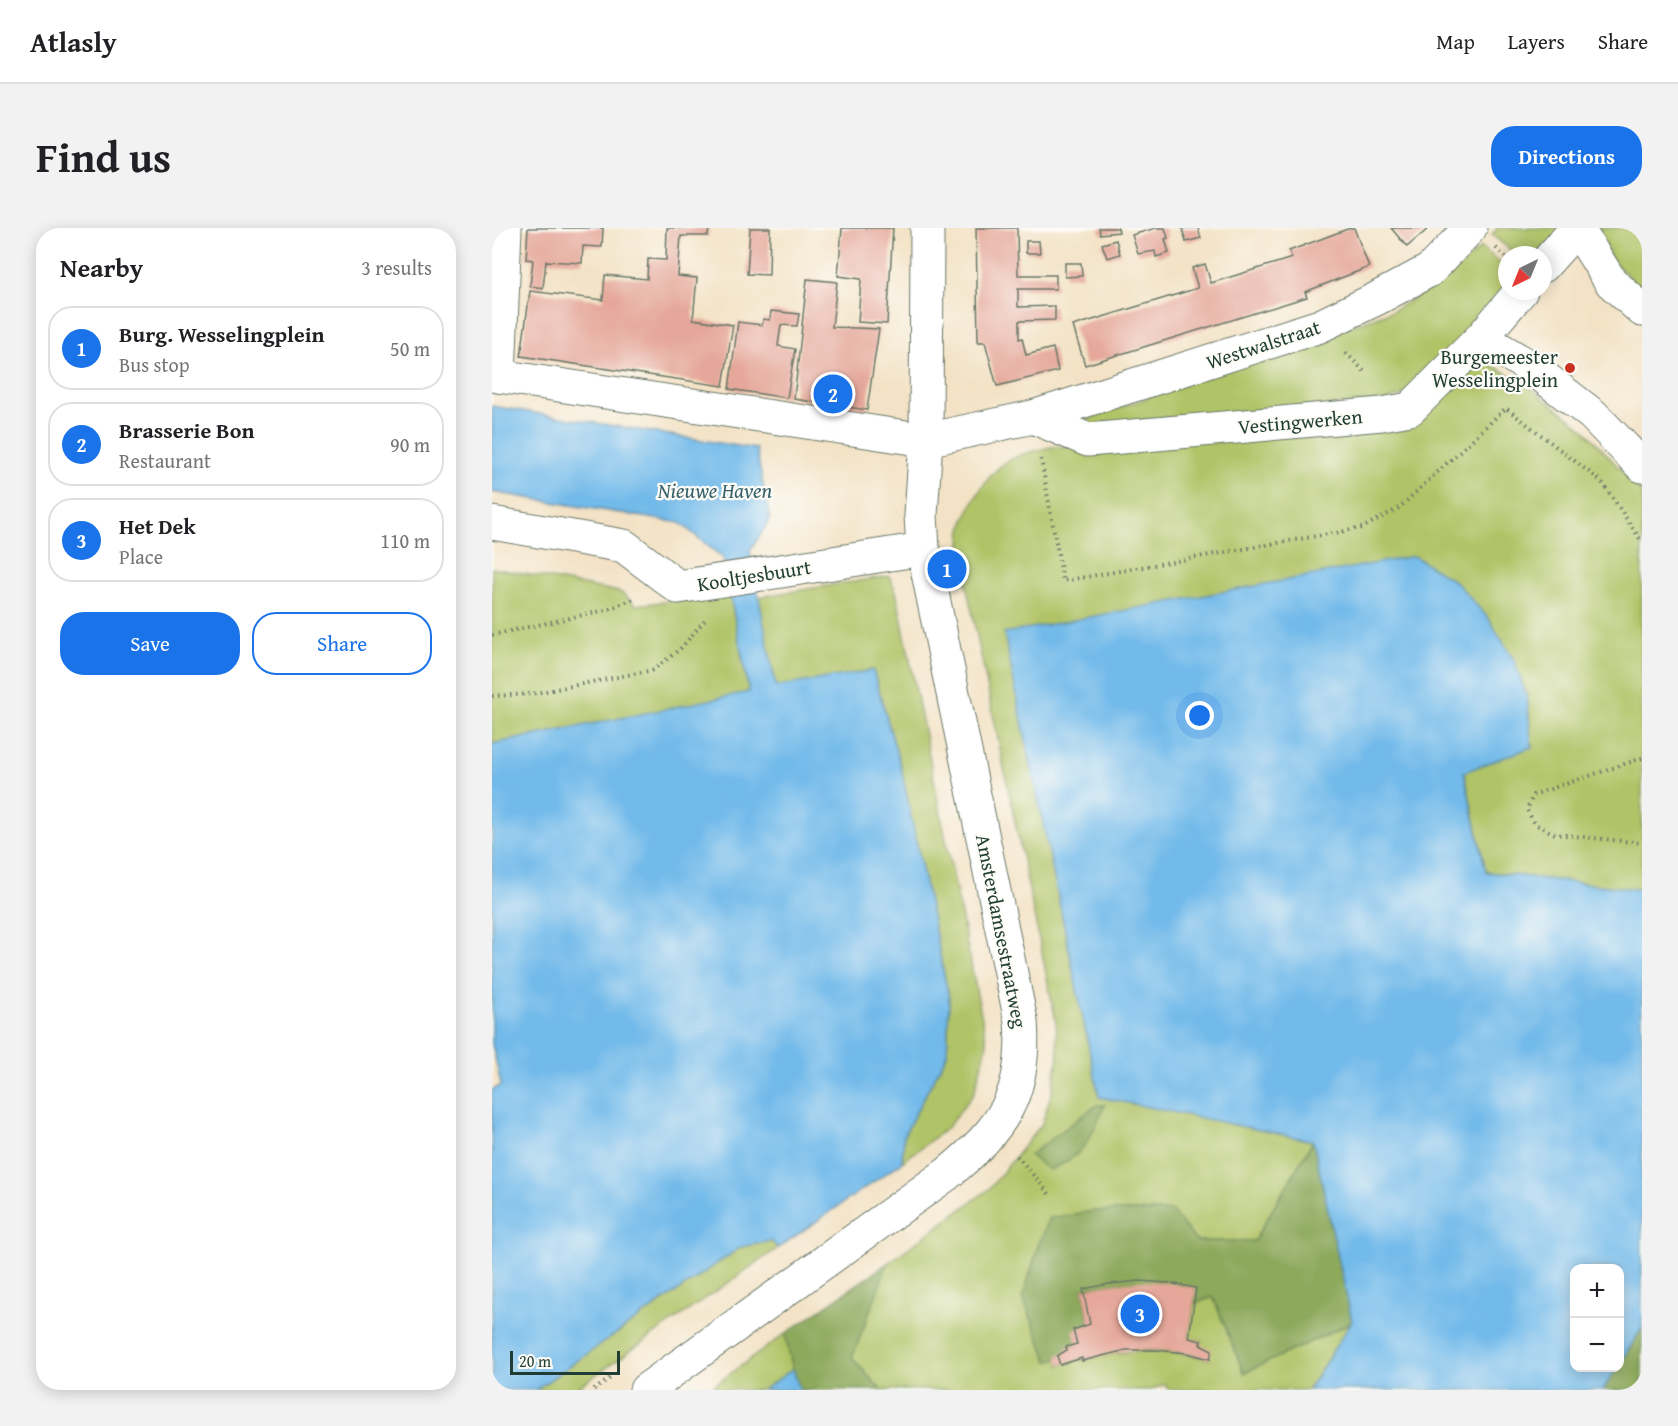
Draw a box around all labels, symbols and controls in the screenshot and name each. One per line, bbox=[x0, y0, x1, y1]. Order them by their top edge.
text: Atlasly bbox=[30, 21, 117, 62]
text: Map bbox=[1436, 26, 1475, 57]
text: Layers bbox=[1508, 26, 1565, 57]
text: Share bbox=[1598, 26, 1648, 57]
text: Find us bbox=[36, 126, 171, 187]
button: Directions bbox=[1491, 126, 1642, 187]
north arrow bbox=[1498, 246, 1552, 300]
text: Nearby bbox=[60, 248, 143, 287]
text: 3 results bbox=[361, 253, 432, 282]
street label: Westwalstraat bbox=[1202, 312, 1324, 376]
text: Burg. Wesselingplein bbox=[119, 318, 325, 350]
text: 1 bbox=[76, 334, 87, 363]
text: 50 m bbox=[390, 334, 430, 363]
place label: Burgemeester Wesselingplein bbox=[1432, 342, 1558, 394]
text: Bus stop bbox=[119, 350, 190, 379]
marker: Burgemeester Wesselingplein bbox=[1563, 361, 1577, 375]
pin: 2 bbox=[814, 372, 852, 416]
street label: Vestingwerken bbox=[1237, 401, 1363, 441]
text: Brasserie Bon bbox=[119, 414, 254, 446]
text: 2 bbox=[76, 430, 87, 459]
text: 90 m bbox=[390, 430, 430, 459]
text: Restaurant bbox=[119, 446, 211, 475]
water label: Nieuwe Haven bbox=[657, 475, 773, 506]
text: Het Dek bbox=[119, 510, 196, 542]
text: 3 bbox=[76, 526, 87, 555]
text: 110 m bbox=[380, 526, 430, 555]
text: Place bbox=[119, 542, 163, 571]
pin: 1 bbox=[928, 546, 966, 592]
street label: Kooltjesbuurt bbox=[695, 552, 813, 598]
button: Save bbox=[60, 612, 240, 675]
button: Share bbox=[252, 612, 432, 675]
your location bbox=[1185, 701, 1214, 730]
street label: Amsterdamsestraatweg bbox=[969, 832, 1035, 1030]
map controls bbox=[1570, 1264, 1624, 1372]
button: + bbox=[1570, 1264, 1624, 1318]
pin: 3 bbox=[1120, 1292, 1160, 1336]
button: − bbox=[1570, 1318, 1624, 1372]
scale bar bbox=[510, 1348, 620, 1376]
text: 20 m bbox=[519, 1349, 551, 1373]

